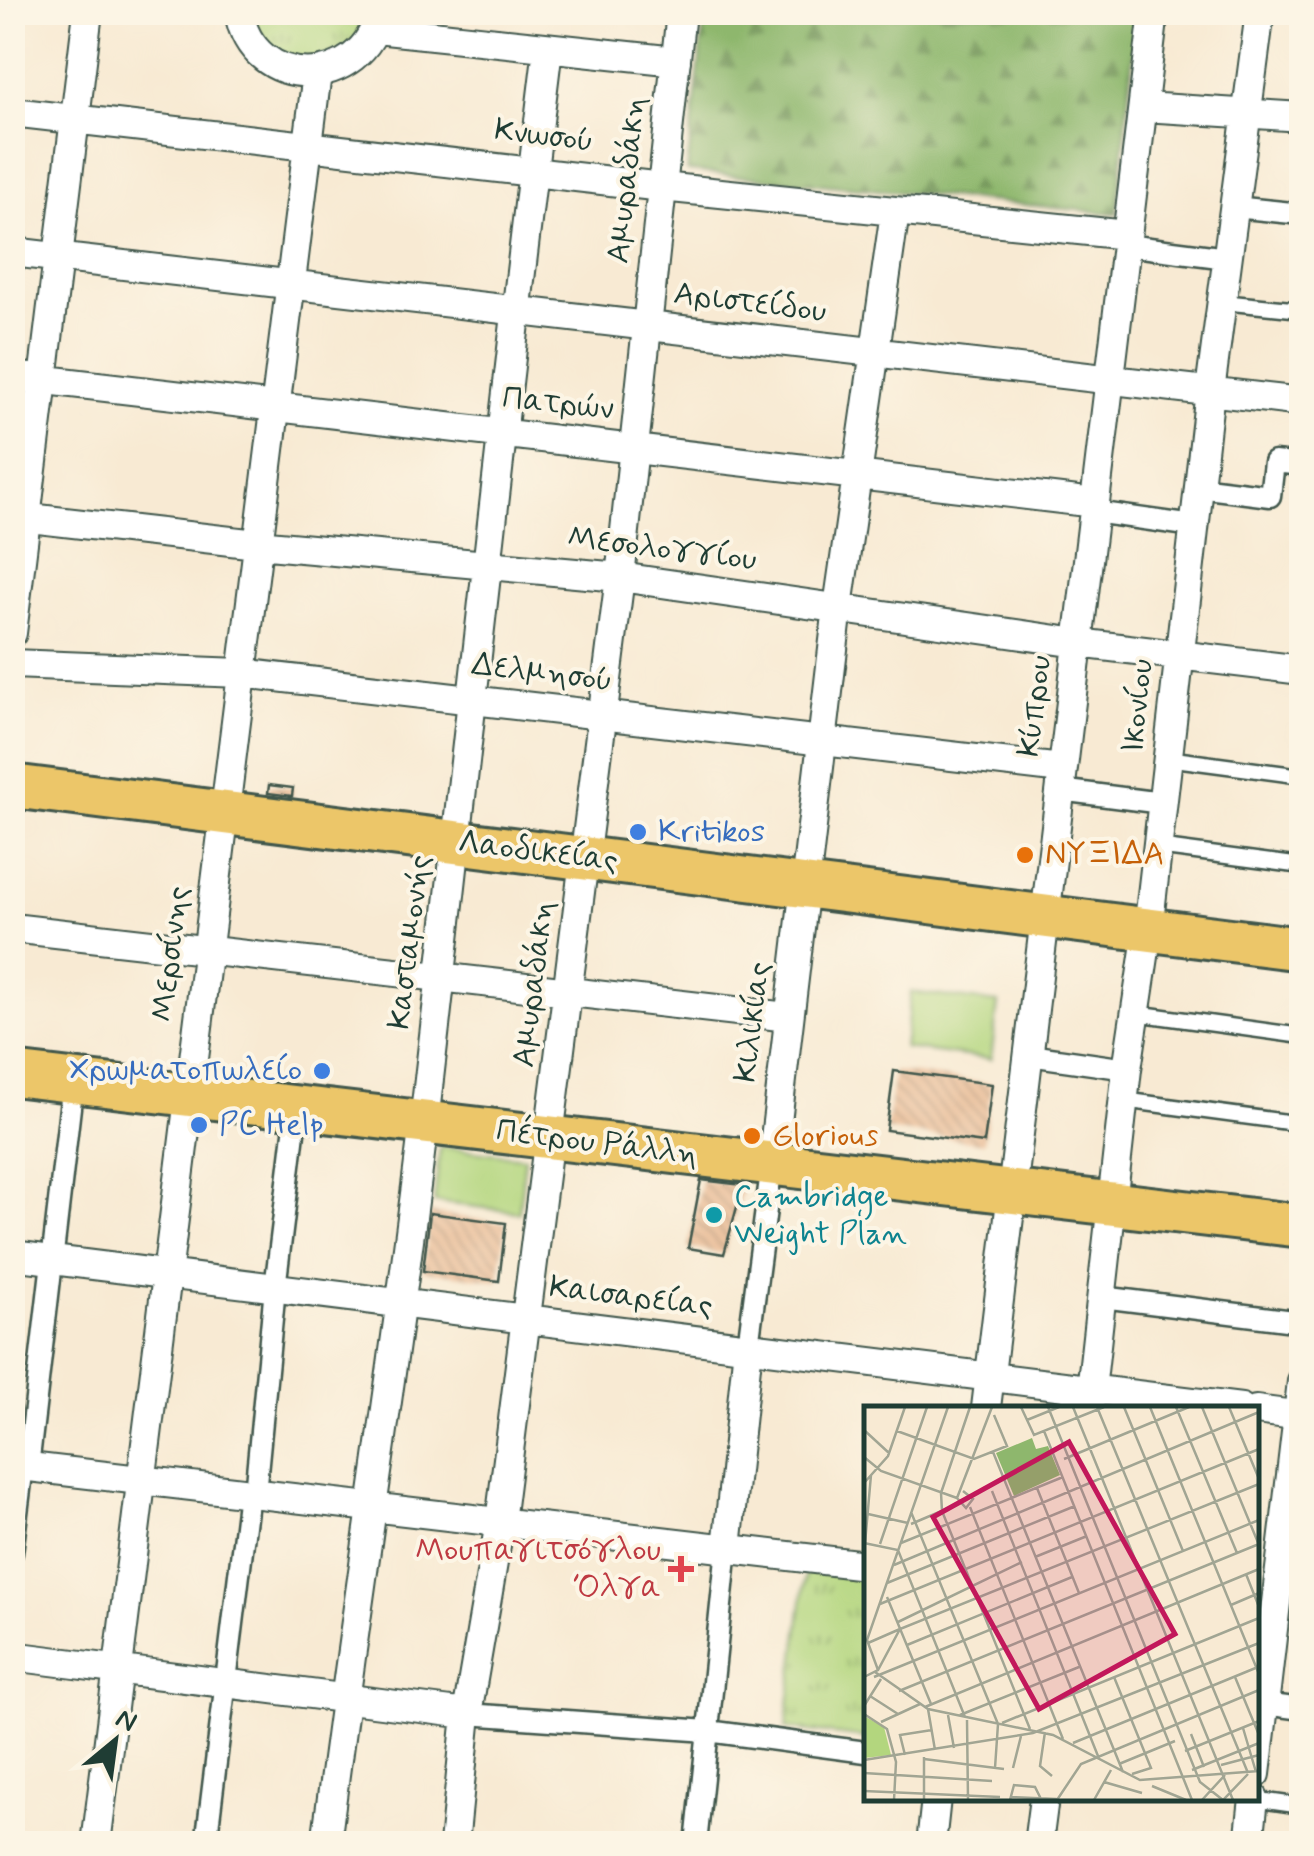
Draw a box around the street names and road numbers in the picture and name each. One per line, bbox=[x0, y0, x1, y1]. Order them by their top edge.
street label: Αμυραδάκη bbox=[597, 94, 657, 266]
street label: Κνωσού bbox=[492, 109, 596, 163]
street label: Αριστείδου bbox=[671, 273, 829, 333]
street label: Πατρών bbox=[500, 377, 616, 431]
street label: Μεσολογγίου bbox=[565, 517, 759, 581]
street label: Δελμησού bbox=[469, 644, 615, 702]
street label: Κύπρου bbox=[1008, 653, 1062, 759]
street label: Ικονίου bbox=[1112, 657, 1164, 755]
street label: Λαοδικείας bbox=[456, 821, 620, 883]
street label: Κασταμονής bbox=[378, 852, 442, 1032]
street label: Μερσίνης bbox=[142, 884, 200, 1024]
street label: Αμυραδάκη bbox=[503, 898, 565, 1070]
street label: Κιλικίας bbox=[725, 959, 781, 1085]
street label: Πέτρου Ράλλη bbox=[494, 1109, 700, 1176]
street label: Καισαρείας bbox=[547, 1266, 715, 1328]

